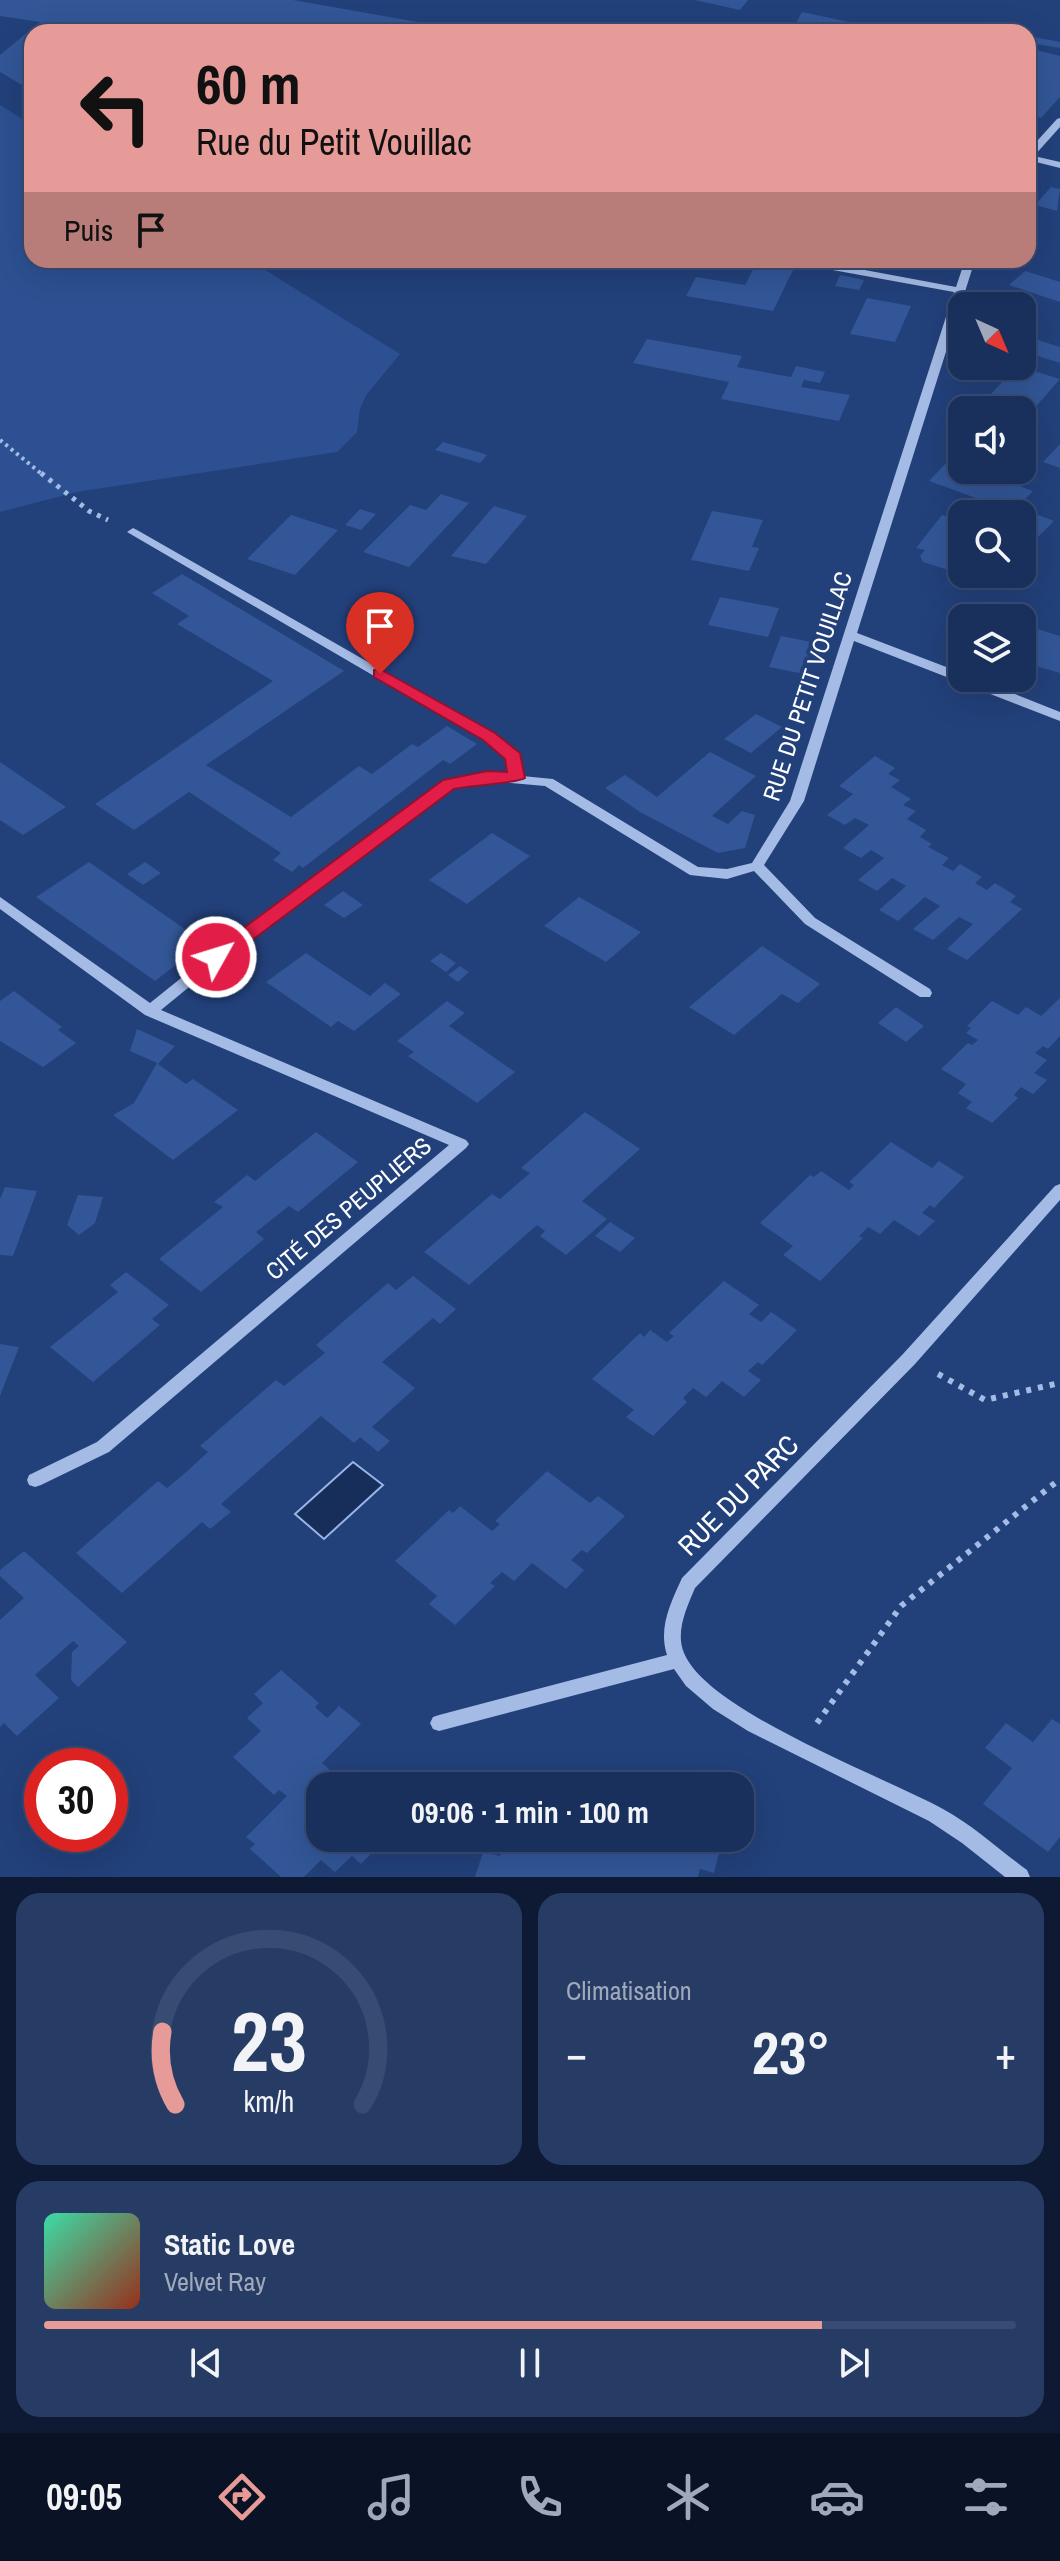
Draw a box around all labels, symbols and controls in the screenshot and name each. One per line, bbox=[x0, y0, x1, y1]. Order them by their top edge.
text: 60 m bbox=[196, 46, 301, 121]
icon: left bbox=[64, 56, 168, 160]
text: Rue du Petit Vouillac bbox=[196, 118, 472, 166]
icon: arrive bbox=[129, 208, 173, 252]
text: Puis bbox=[64, 210, 113, 250]
north arrow bbox=[948, 292, 1036, 380]
map controls bbox=[948, 292, 1036, 692]
button: sound bbox=[948, 396, 1036, 484]
button: search bbox=[948, 500, 1036, 588]
street label: RUE DU PETIT VOUILLAC bbox=[755, 567, 859, 805]
pin bbox=[346, 592, 414, 674]
icon: arrive bbox=[358, 604, 402, 648]
button: layers bbox=[948, 604, 1036, 692]
position arrow bbox=[174, 915, 258, 999]
street label: CITÉ DES PEUPLIERS bbox=[259, 1129, 437, 1287]
street label: RUE DU PARC bbox=[669, 1426, 807, 1564]
speed limit sign: 30 bbox=[24, 1748, 128, 1852]
text: 09:06 · 1 min · 100 m bbox=[411, 1792, 649, 1832]
text: Climatisation bbox=[566, 1973, 692, 2008]
text: 23 bbox=[231, 1985, 307, 2097]
text: 23° bbox=[752, 2012, 830, 2093]
text: − bbox=[566, 2023, 587, 2083]
text: + bbox=[995, 2023, 1016, 2083]
text: km/h bbox=[244, 2082, 294, 2121]
text: Static Love bbox=[164, 2224, 295, 2264]
text: Velvet Ray bbox=[164, 2264, 266, 2299]
icon: previous bbox=[184, 2341, 228, 2385]
icon: pause bbox=[508, 2341, 552, 2385]
icon: next bbox=[832, 2341, 876, 2385]
icon: directions bbox=[214, 2469, 270, 2525]
icon: music bbox=[363, 2469, 419, 2525]
icon: phone bbox=[512, 2469, 568, 2525]
icon: climate bbox=[660, 2469, 716, 2525]
icon: car bbox=[809, 2469, 865, 2525]
icon: filters bbox=[958, 2469, 1014, 2525]
text: 09:05 bbox=[46, 2473, 122, 2521]

